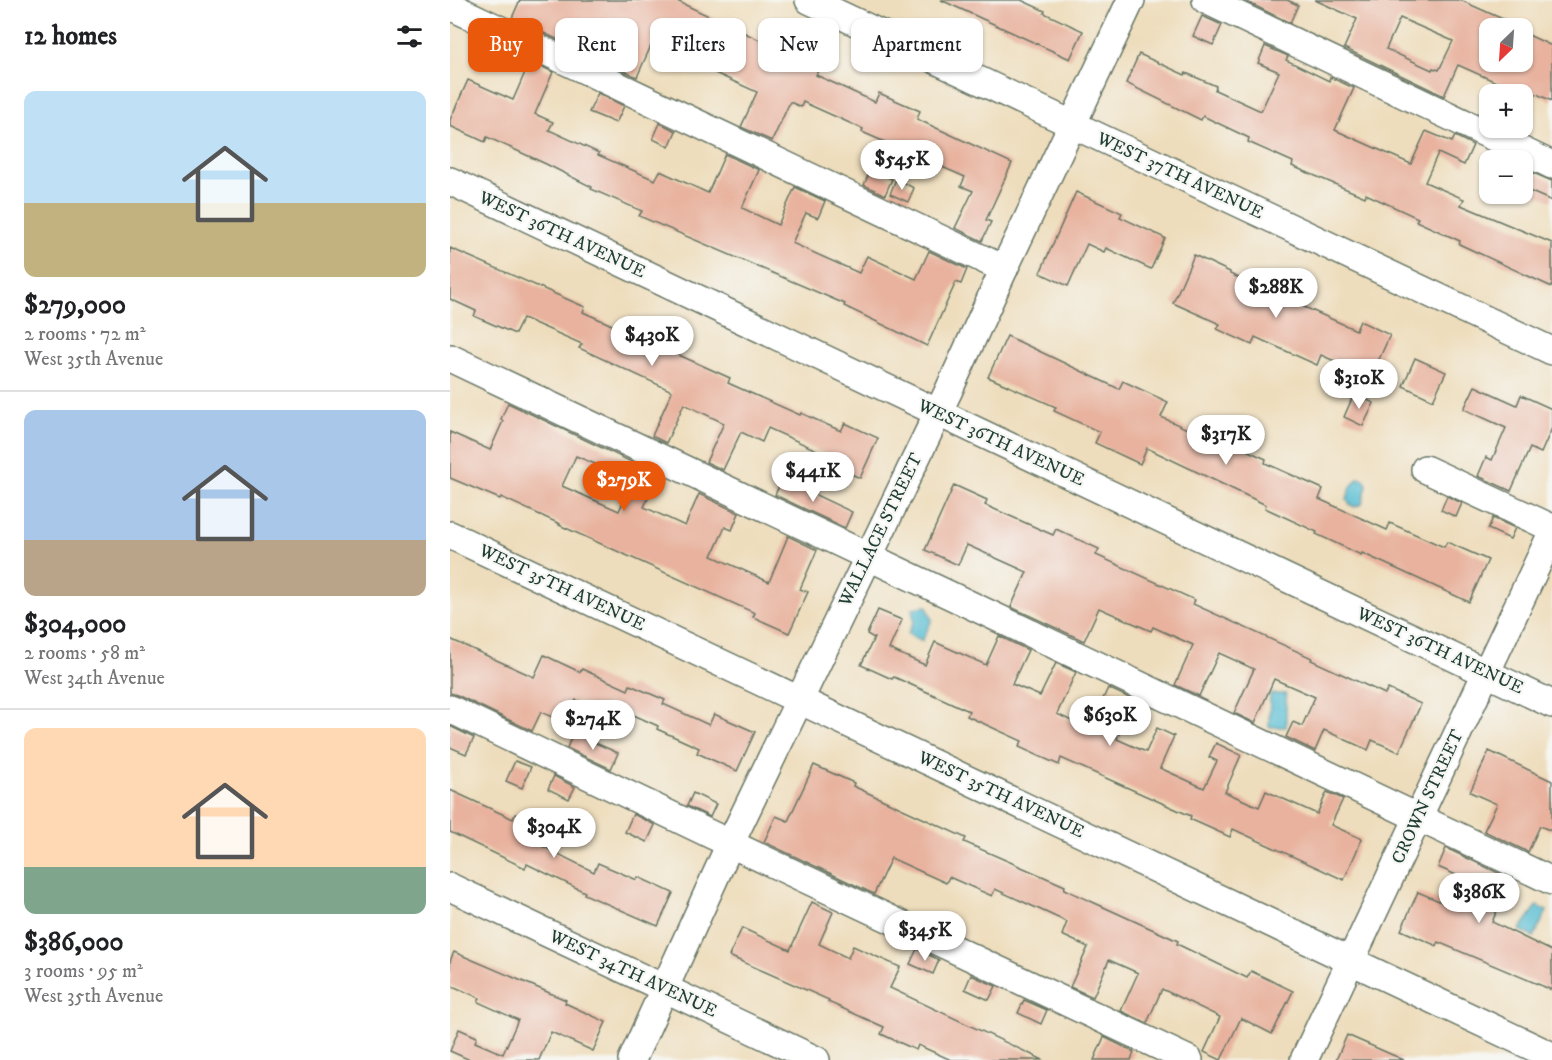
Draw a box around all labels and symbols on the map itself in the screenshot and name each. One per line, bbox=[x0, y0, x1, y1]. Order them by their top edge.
north arrow bbox=[1479, 18, 1533, 72]
street label: WEST 37TH AVENUE bbox=[1092, 127, 1267, 224]
pin: $545K bbox=[860, 140, 944, 191]
street label: WEST 36TH AVENUE bbox=[474, 186, 649, 283]
pin: $288K bbox=[1234, 268, 1318, 319]
pin: $430K bbox=[610, 316, 694, 367]
pin: $310K bbox=[1317, 359, 1401, 410]
street label: WEST 36TH AVENUE bbox=[913, 394, 1088, 491]
pin: $317K bbox=[1184, 415, 1268, 466]
street label: WALLACE STREET bbox=[834, 449, 928, 611]
pin: $441K bbox=[771, 452, 855, 503]
pin: $279K bbox=[582, 461, 666, 512]
street label: WEST 35TH AVENUE bbox=[474, 539, 649, 636]
street label: WEST 36TH AVENUE bbox=[1352, 602, 1527, 699]
pin: $630K bbox=[1068, 696, 1152, 747]
pin: $274K bbox=[551, 700, 635, 751]
street label: CROWN STREET bbox=[1387, 726, 1469, 868]
street label: WEST 35TH AVENUE bbox=[913, 746, 1088, 843]
pin: $304K bbox=[512, 808, 596, 859]
pin: $386K bbox=[1437, 873, 1521, 924]
pin: $345K bbox=[883, 911, 967, 962]
street label: WEST 34TH AVENUE bbox=[545, 925, 721, 1023]

